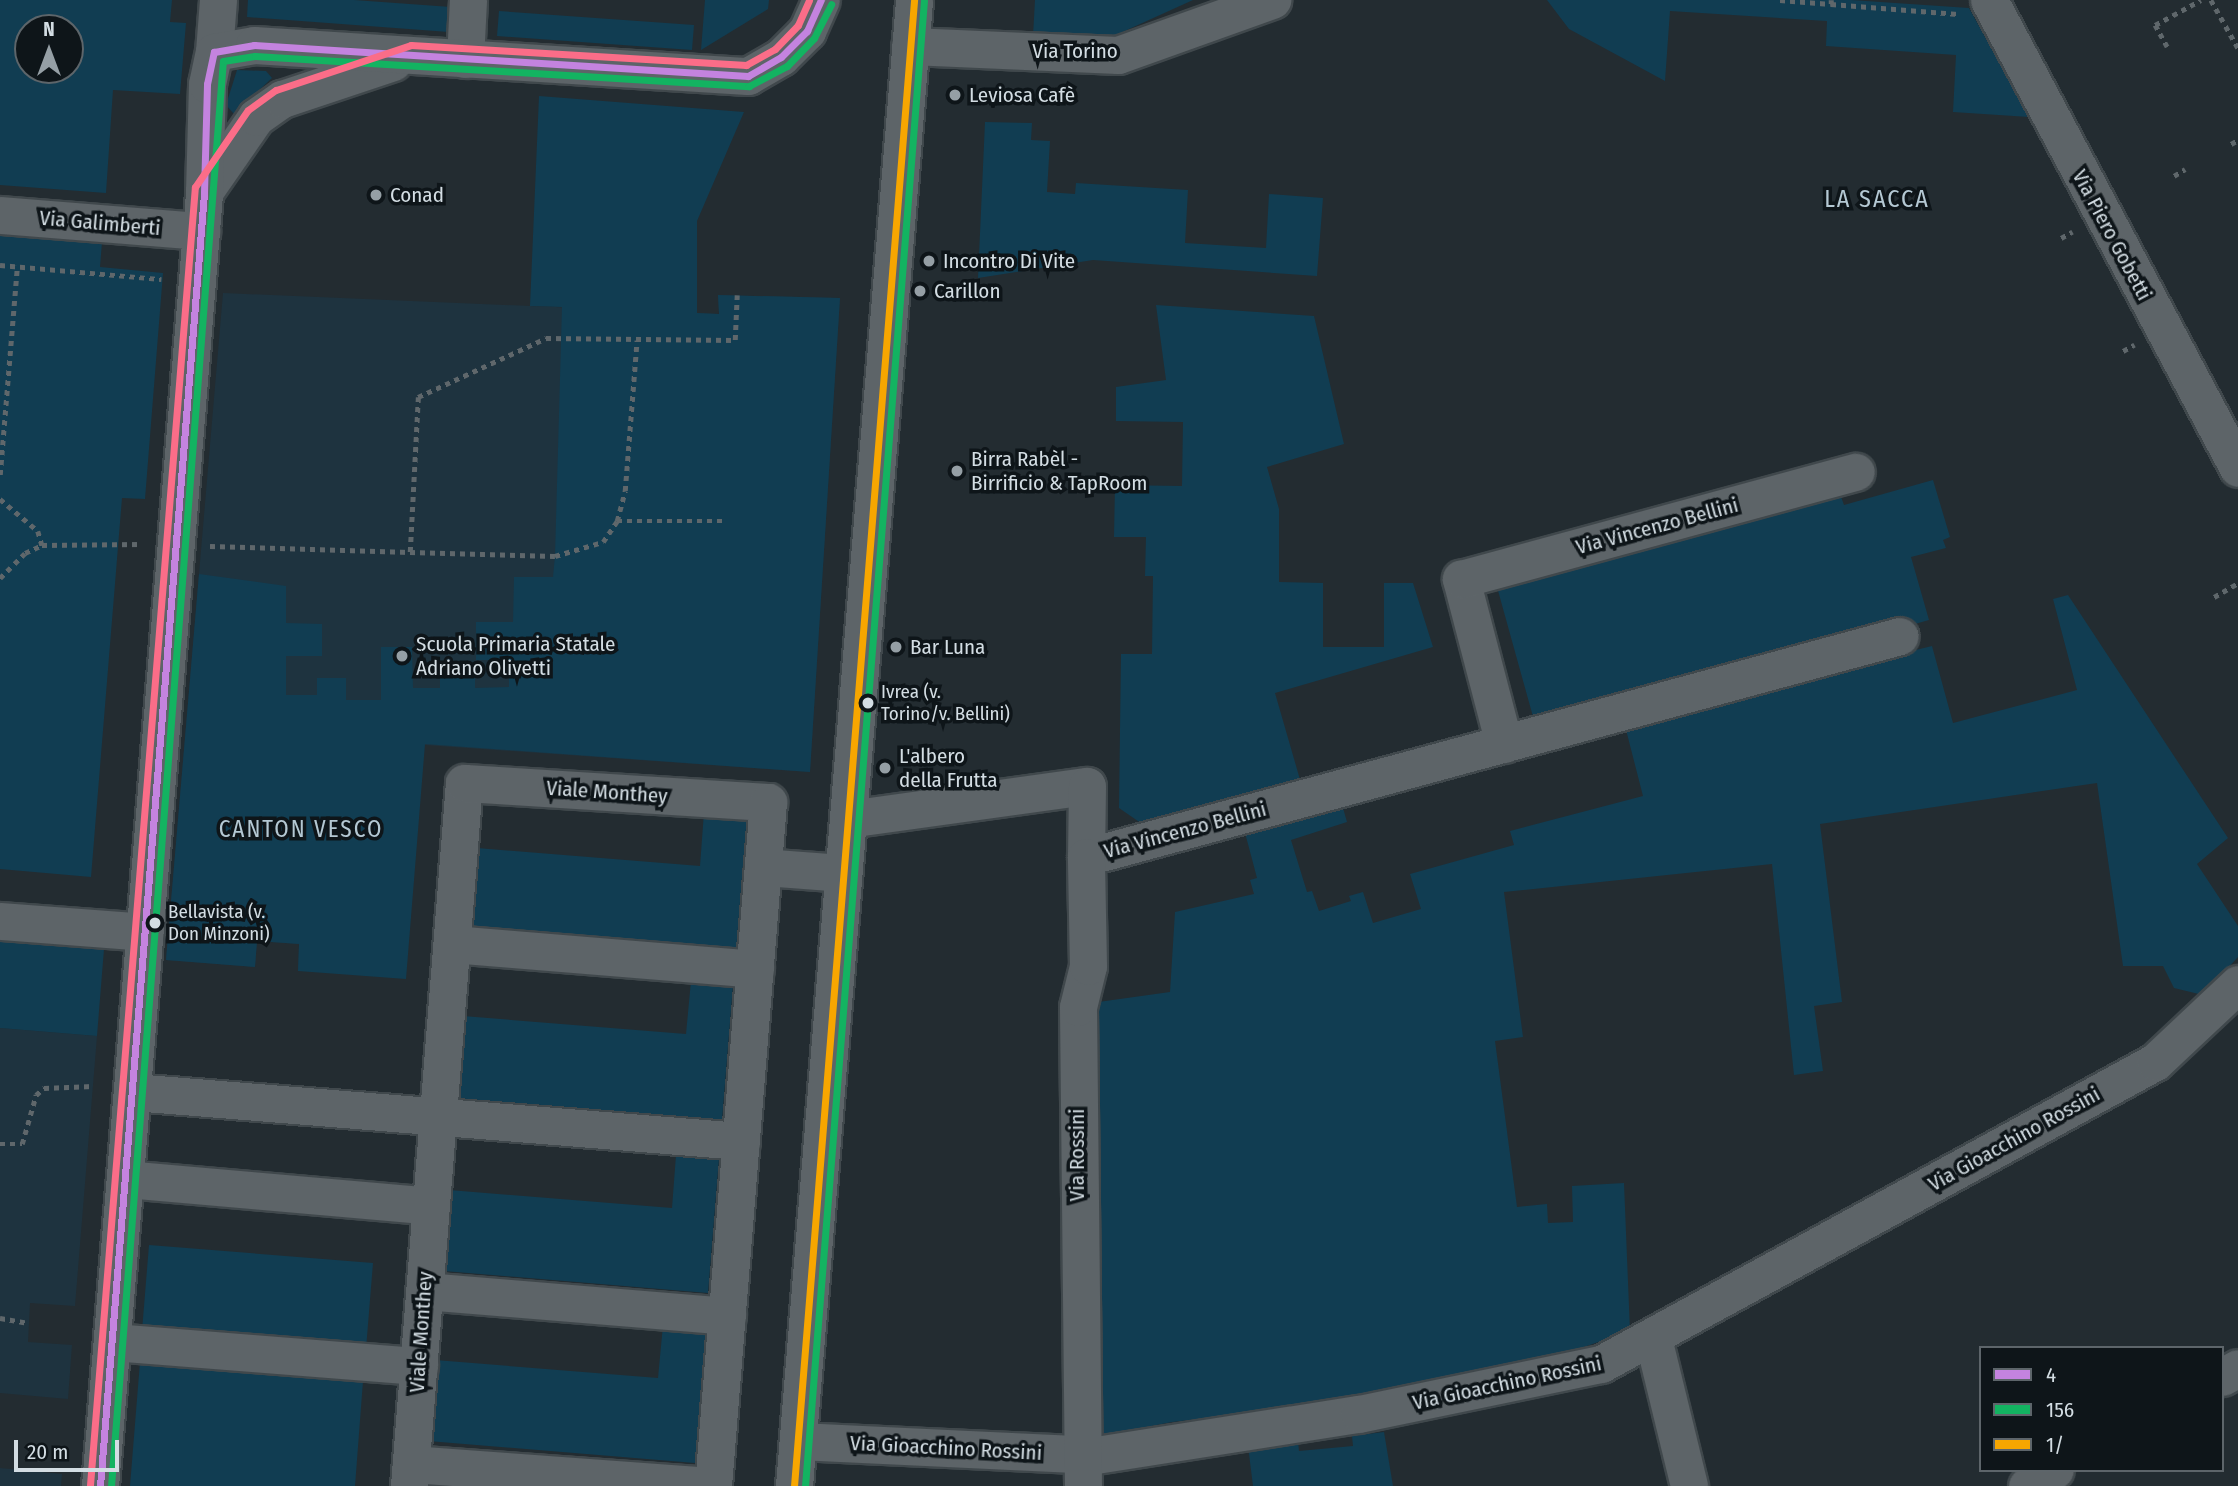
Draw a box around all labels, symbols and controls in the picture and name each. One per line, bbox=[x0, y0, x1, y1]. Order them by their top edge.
north arrow bbox=[14, 14, 84, 84]
text: N bbox=[43, 18, 55, 41]
street label: Via Torino bbox=[1032, 38, 1118, 64]
place label: Leviosa Cafè bbox=[969, 82, 1075, 108]
marker: Leviosa Cafè bbox=[947, 87, 963, 103]
street label: Via Piero Gobetti bbox=[2067, 165, 2157, 305]
place label: Conad bbox=[390, 182, 444, 208]
district label: LA SACCA bbox=[1825, 186, 1929, 214]
marker: Conad bbox=[368, 187, 384, 203]
street label: Via Galimberti bbox=[38, 205, 162, 241]
place label: Incontro Di Vite bbox=[943, 248, 1075, 274]
marker: Incontro Di Vite bbox=[921, 253, 937, 269]
place label: Carillon bbox=[934, 278, 1000, 304]
marker: Carillon bbox=[912, 283, 928, 299]
place label: Birra Rabèl - Birrificio & TapRoom bbox=[971, 446, 1147, 496]
marker: Birra Rabèl - Birrificio & TapRoom bbox=[949, 463, 965, 479]
street label: Via Vincenzo Bellini bbox=[1573, 492, 1741, 560]
place label: Scuola Primaria Statale Adriano Olivetti bbox=[416, 631, 615, 681]
place label: Bar Luna bbox=[910, 634, 985, 660]
marker: Bar Luna bbox=[888, 639, 904, 655]
marker: Scuola Primaria Statale Adriano Olivetti bbox=[394, 648, 410, 664]
place label: Ivrea (v. Torino/v. Bellini) bbox=[881, 681, 1010, 725]
marker: Ivrea (v. Torino/v. Bellini) bbox=[861, 696, 875, 710]
place label: L'albero della Frutta bbox=[899, 743, 997, 793]
marker: L'albero della Frutta bbox=[877, 760, 893, 776]
street label: Viale Monthey bbox=[546, 775, 668, 809]
street label: Via Vincenzo Bellini bbox=[1101, 796, 1269, 864]
district label: CANTON VESCO bbox=[220, 815, 382, 843]
place label: Bellavista (v. Don Minzoni) bbox=[168, 901, 270, 945]
marker: Bellavista (v. Don Minzoni) bbox=[148, 916, 162, 930]
street label: Via Gioacchino Rossini bbox=[1924, 1081, 2104, 1197]
street label: Via Rossini bbox=[1064, 1109, 1090, 1201]
street label: Viale Monthey bbox=[404, 1271, 438, 1393]
legend bbox=[1979, 1346, 2224, 1472]
street label: Via Gioacchino Rossini bbox=[1410, 1351, 1604, 1415]
text: 4 bbox=[2046, 1362, 2056, 1388]
text: 156 bbox=[2046, 1397, 2074, 1423]
scale bar bbox=[18, 1426, 122, 1470]
street label: Via Gioacchino Rossini bbox=[849, 1430, 1043, 1466]
text: 1/ bbox=[2046, 1432, 2064, 1458]
text: 20 m bbox=[27, 1439, 68, 1465]

